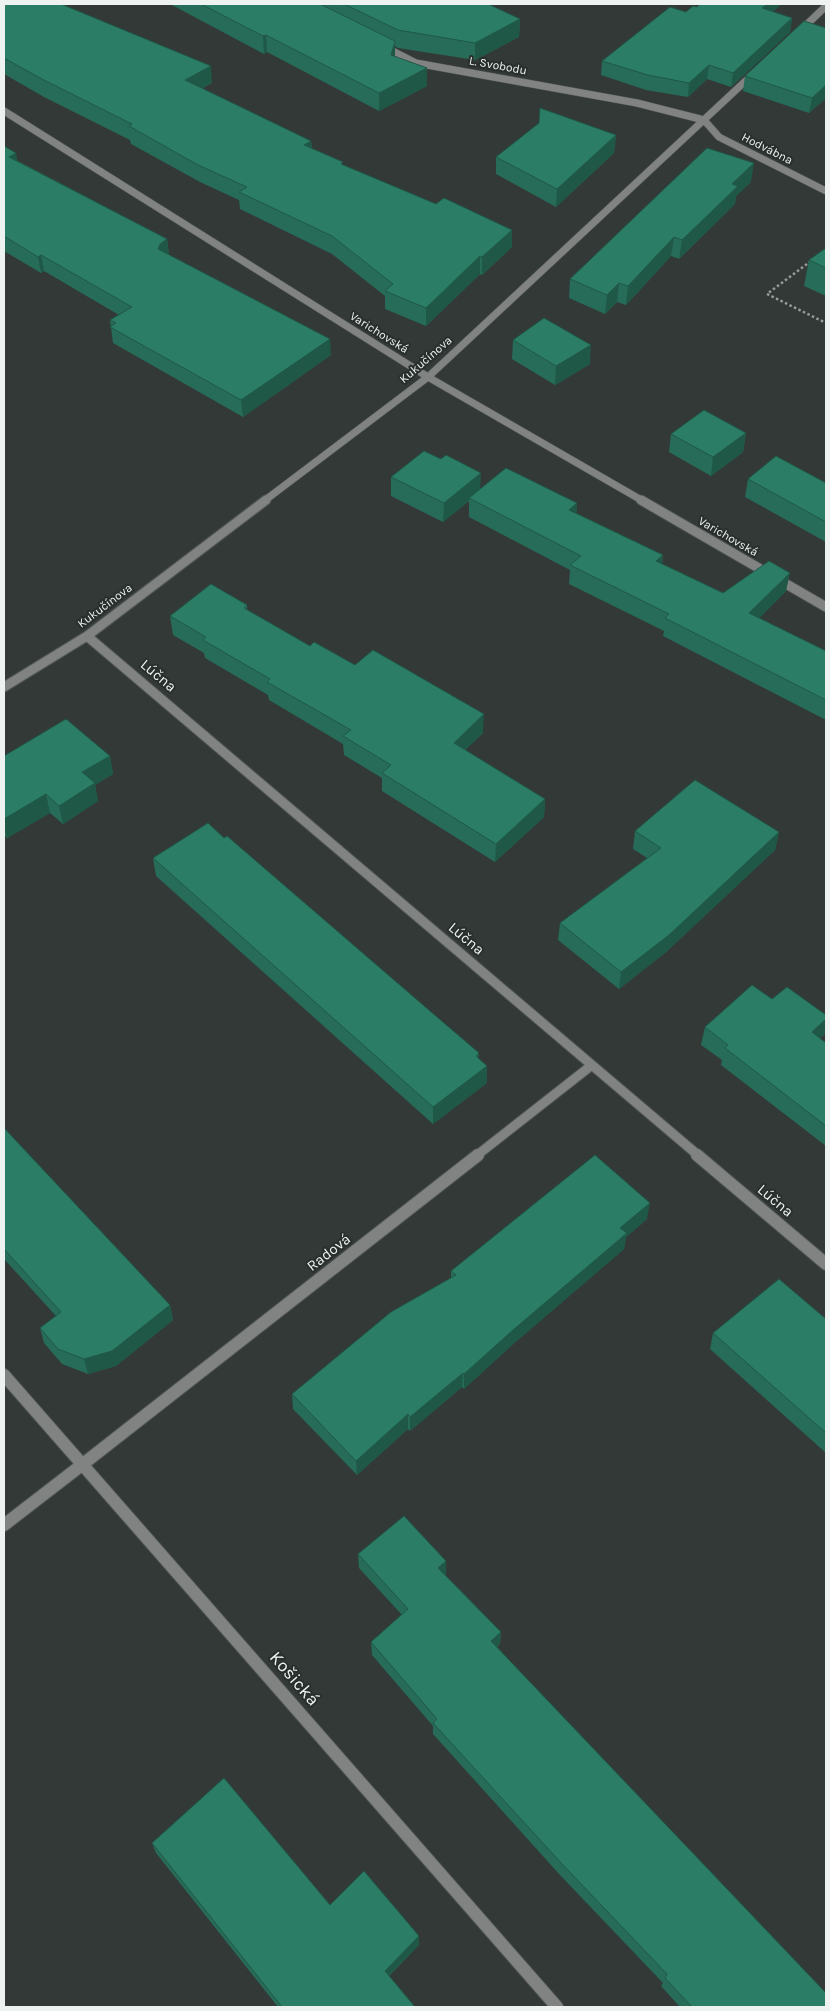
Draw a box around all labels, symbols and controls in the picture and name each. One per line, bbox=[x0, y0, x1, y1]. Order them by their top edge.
street label: L. Svobodu bbox=[468, 54, 528, 78]
street label: Hodvábna bbox=[739, 130, 795, 168]
street label: Varichovská bbox=[347, 309, 411, 357]
street label: Kukučínova bbox=[397, 333, 455, 387]
street label: Varichovská bbox=[696, 514, 760, 560]
street label: Kukučínova bbox=[75, 581, 135, 631]
street label: Lúčna bbox=[136, 656, 180, 696]
street label: Lúčna bbox=[444, 919, 488, 959]
street label: Lúčna bbox=[753, 1181, 797, 1221]
street label: Radová bbox=[304, 1230, 354, 1276]
street label: Košická bbox=[265, 1647, 323, 1711]

